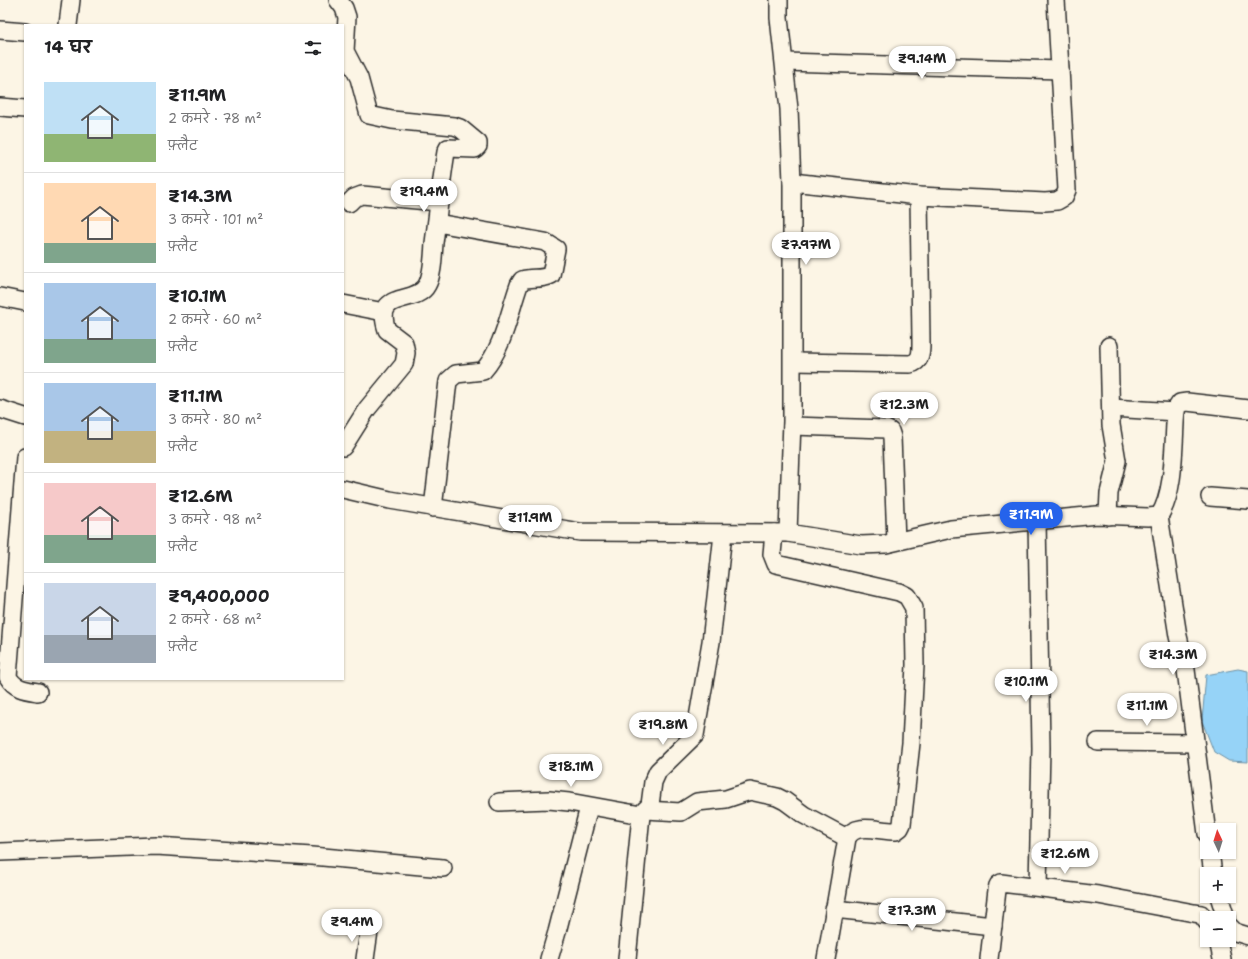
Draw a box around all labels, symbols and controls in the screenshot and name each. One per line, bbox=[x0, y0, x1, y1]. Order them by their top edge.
text: 14 घर bbox=[44, 36, 92, 58]
icon: filters bbox=[302, 37, 324, 59]
pin: ₹9.14M bbox=[889, 46, 955, 80]
text: ₹9.14M bbox=[898, 50, 946, 67]
text: ₹11.9M bbox=[168, 84, 226, 106]
icon: home bbox=[76, 98, 124, 146]
text: 2 कमरे · 78 m² bbox=[168, 110, 262, 127]
text: फ़्लैट bbox=[168, 137, 198, 154]
pin: ₹19.4M bbox=[391, 179, 457, 213]
text: ₹19.4M bbox=[399, 183, 449, 200]
text: ₹14.3M bbox=[168, 185, 232, 207]
icon: home bbox=[76, 199, 124, 247]
text: 3 कमरे · 101 m² bbox=[168, 211, 263, 228]
pin: ₹7.97M bbox=[773, 232, 839, 266]
text: ₹7.97M bbox=[781, 236, 831, 253]
text: फ़्लैट bbox=[168, 238, 198, 255]
text: ₹10.1M bbox=[168, 285, 226, 307]
icon: home bbox=[76, 299, 124, 347]
text: 2 कमरे · 60 m² bbox=[168, 311, 262, 328]
text: फ़्लैट bbox=[168, 338, 198, 355]
text: ₹11.1M bbox=[168, 385, 223, 407]
pin: ₹12.3M bbox=[871, 392, 937, 426]
text: ₹12.3M bbox=[879, 396, 929, 413]
icon: home bbox=[76, 399, 124, 447]
text: 3 कमरे · 80 m² bbox=[168, 411, 262, 428]
text: फ़्लैट bbox=[168, 438, 198, 455]
text: ₹12.6M bbox=[168, 485, 233, 507]
icon: home bbox=[76, 499, 124, 547]
pin: ₹11.9M bbox=[998, 502, 1064, 536]
pin: ₹11.9M bbox=[497, 505, 563, 539]
text: ₹11.9M bbox=[1009, 506, 1053, 523]
text: ₹11.9M bbox=[508, 509, 552, 526]
text: 3 कमरे · 98 m² bbox=[168, 511, 262, 528]
text: फ़्लैट bbox=[168, 538, 198, 555]
text: ₹9,400,000 bbox=[168, 585, 270, 607]
icon: home bbox=[76, 599, 124, 647]
text: 2 कमरे · 68 m² bbox=[168, 611, 262, 628]
text: फ़्लैट bbox=[168, 638, 198, 655]
pin: ₹14.3M bbox=[1140, 642, 1206, 676]
text: ₹14.3M bbox=[1148, 646, 1198, 663]
pin: ₹10.1M bbox=[993, 669, 1059, 703]
text: ₹10.1M bbox=[1004, 673, 1048, 690]
pin: ₹11.1M bbox=[1114, 693, 1180, 727]
text: ₹11.1M bbox=[1126, 697, 1168, 714]
pin: ₹19.8M bbox=[630, 712, 696, 746]
text: ₹19.8M bbox=[638, 716, 688, 733]
pin: ₹18.1M bbox=[538, 754, 604, 788]
text: ₹18.1M bbox=[548, 758, 594, 775]
north arrow bbox=[1200, 823, 1236, 859]
map controls bbox=[1200, 823, 1236, 947]
pin: ₹12.6M bbox=[1032, 841, 1098, 875]
text: ₹12.6M bbox=[1040, 845, 1090, 862]
button: + bbox=[1200, 867, 1236, 903]
pin: ₹17.3M bbox=[879, 898, 945, 932]
text: ₹17.3M bbox=[888, 902, 936, 919]
pin: ₹9.4M bbox=[324, 909, 380, 943]
button: − bbox=[1200, 911, 1236, 947]
text: ₹9.4M bbox=[330, 913, 374, 930]

